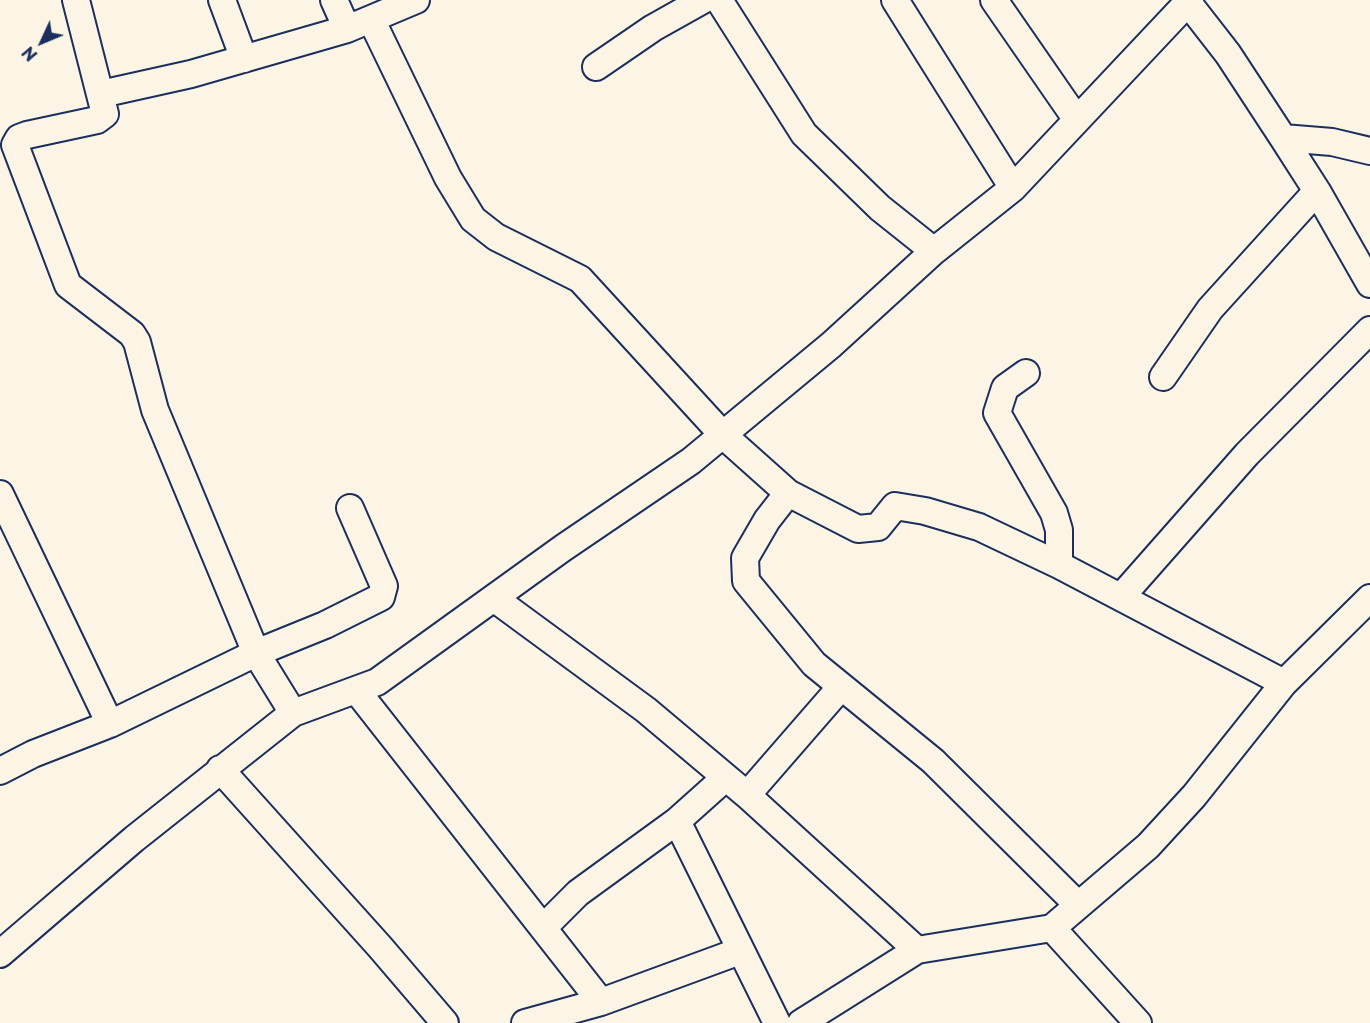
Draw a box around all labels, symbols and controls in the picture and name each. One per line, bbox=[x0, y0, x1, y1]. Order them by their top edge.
north arrow bbox=[12, 12, 72, 72]
text: N bbox=[16, 42, 42, 67]

